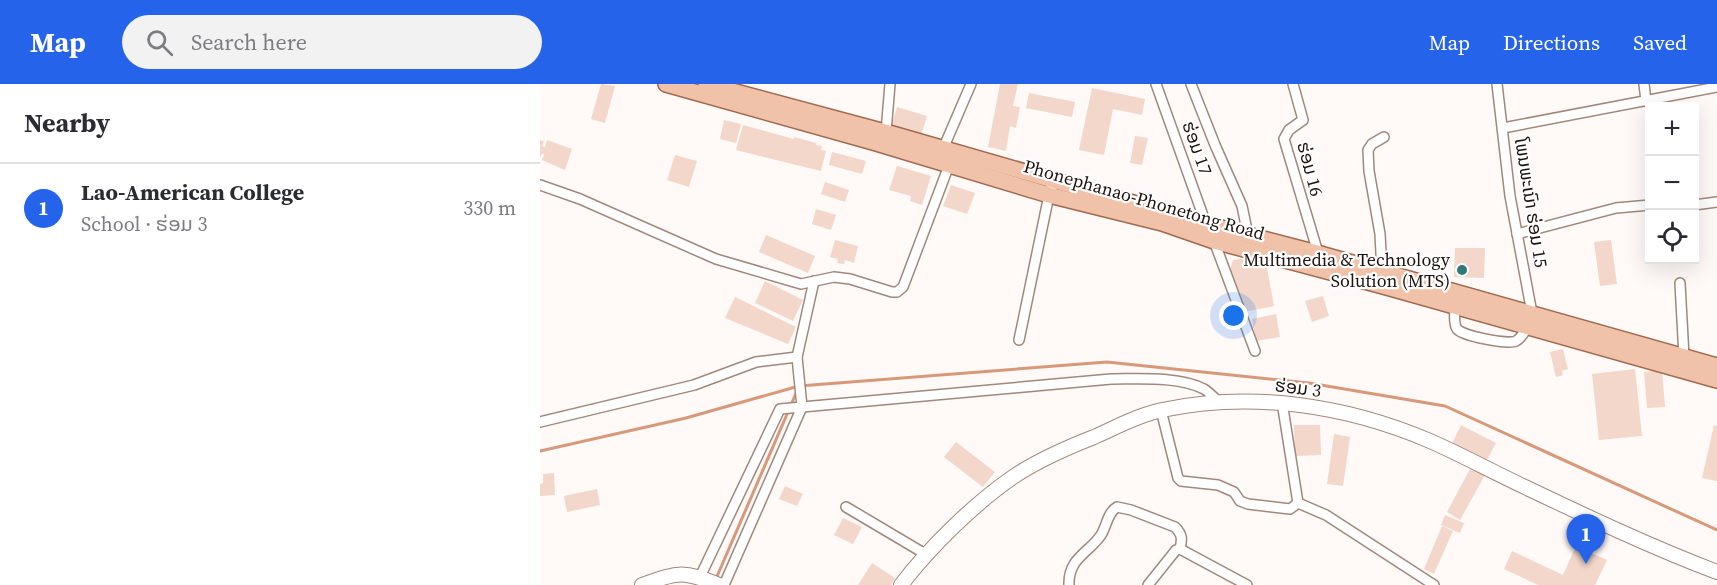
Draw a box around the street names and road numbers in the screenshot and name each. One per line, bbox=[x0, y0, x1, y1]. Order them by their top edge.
street label: ຮ່ອມ 17 bbox=[1176, 117, 1219, 178]
street label: ໂພນພະເນົາ ຮ່ອມ 15 bbox=[1509, 135, 1554, 269]
street label: ຮ່ອມ 16 bbox=[1291, 139, 1330, 199]
street label: Phonephanao-Phonetong Road bbox=[1021, 153, 1268, 246]
street label: ຮ່ອມ 3 bbox=[1273, 372, 1323, 403]

